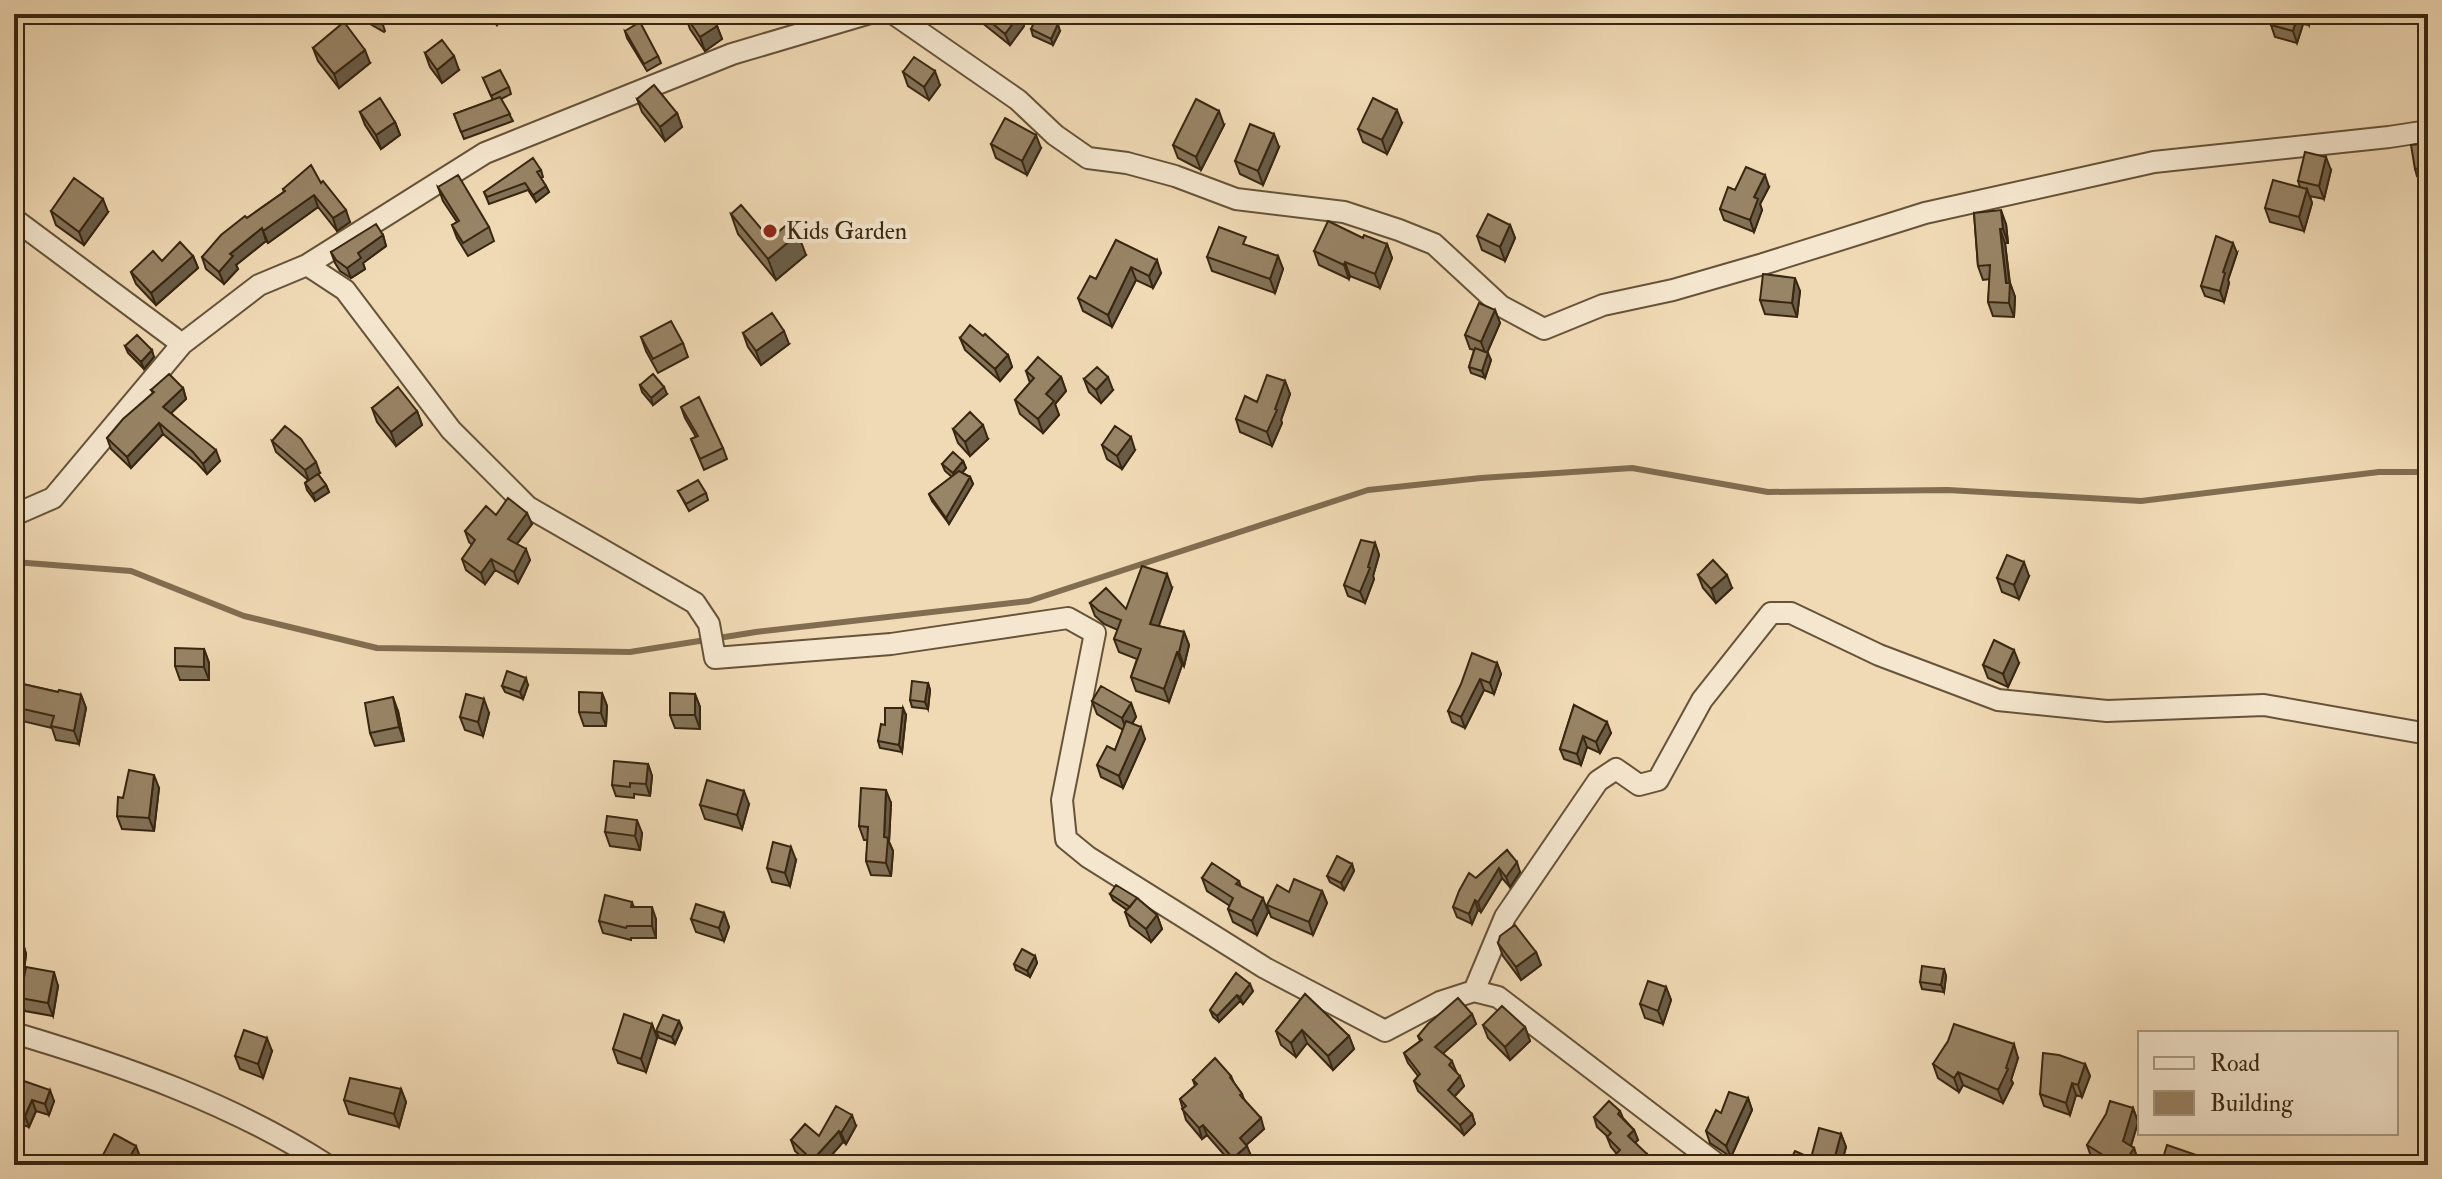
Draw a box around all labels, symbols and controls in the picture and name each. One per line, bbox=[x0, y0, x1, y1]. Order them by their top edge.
place label: Kids Garden bbox=[786, 216, 907, 247]
marker: Kids Garden bbox=[761, 222, 779, 240]
legend bbox=[2138, 1031, 2398, 1135]
text: Road bbox=[2210, 1048, 2260, 1079]
text: Building bbox=[2210, 1088, 2294, 1119]

